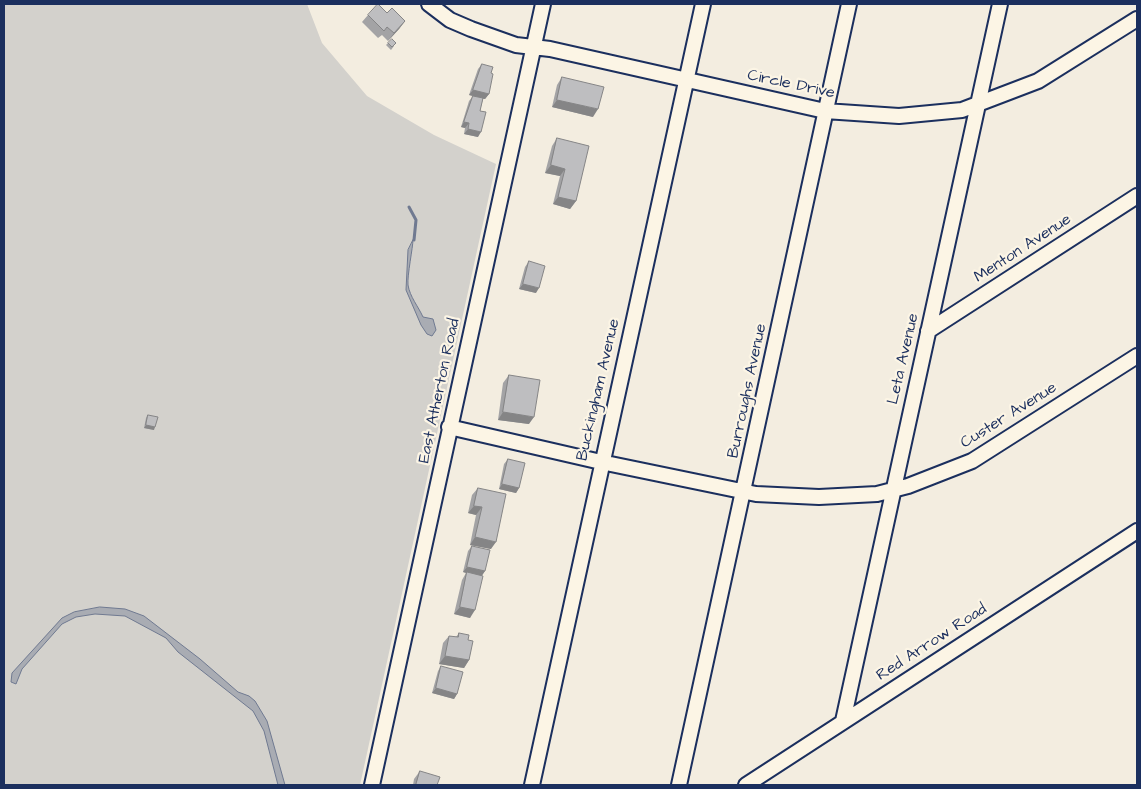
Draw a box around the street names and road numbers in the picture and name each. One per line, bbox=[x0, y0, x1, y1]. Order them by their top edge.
street label: Circle Drive bbox=[746, 66, 836, 104]
street label: Menton Avenue bbox=[971, 211, 1075, 287]
street label: Leta Avenue bbox=[884, 312, 924, 406]
street label: East Atherton Road bbox=[415, 317, 465, 465]
street label: Buckingham Avenue bbox=[573, 317, 625, 463]
street label: Burroughs Avenue bbox=[724, 322, 772, 460]
street label: Custer Avenue bbox=[957, 379, 1061, 453]
street label: Red Arrow Road bbox=[873, 600, 991, 686]

